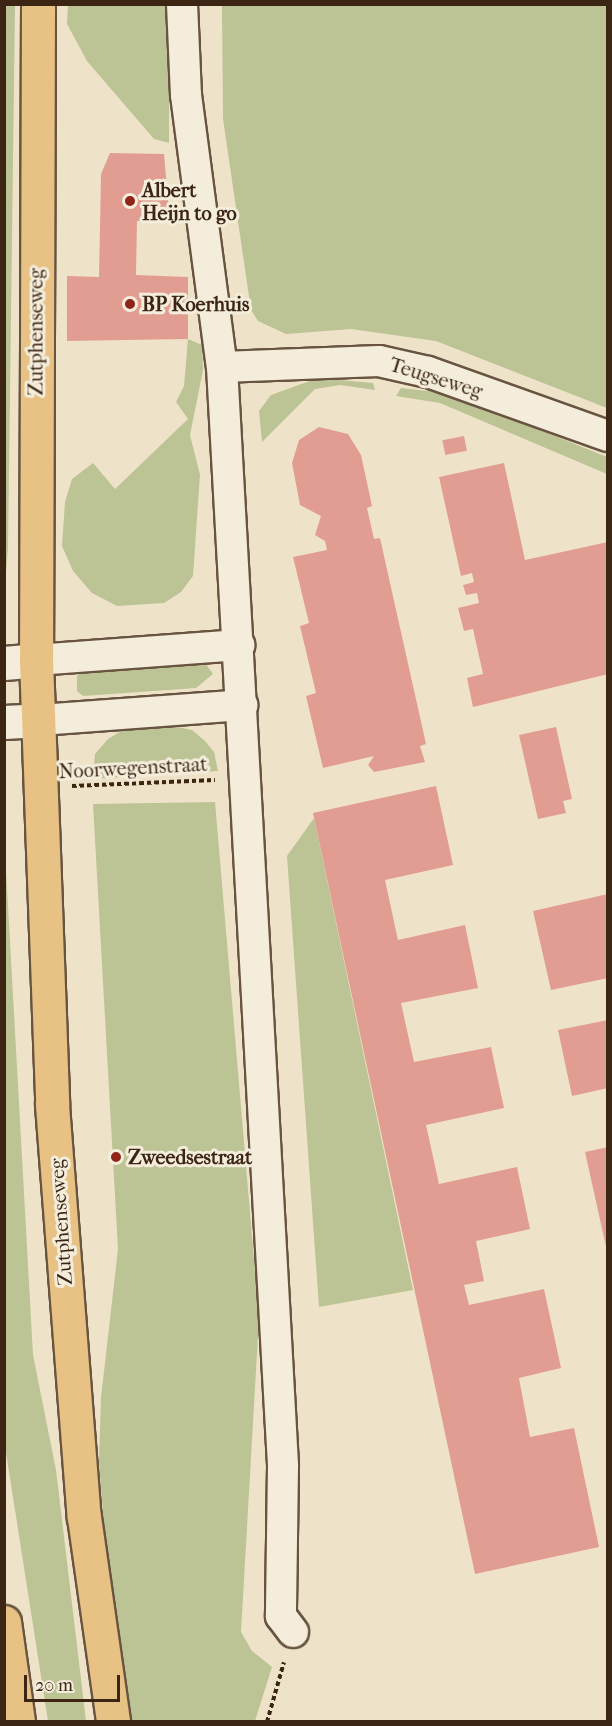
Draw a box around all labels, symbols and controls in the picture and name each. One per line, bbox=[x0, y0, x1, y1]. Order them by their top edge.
place label: Albert Heijn to go bbox=[142, 178, 237, 225]
marker: Albert Heijn to go bbox=[123, 194, 137, 208]
street label: Zutphenseweg bbox=[24, 268, 48, 396]
place label: BP Koerhuis bbox=[142, 292, 249, 316]
marker: BP Koerhuis bbox=[123, 297, 137, 311]
street label: Teugseweg bbox=[387, 353, 485, 403]
street label: Noorwegenstraat bbox=[58, 752, 208, 784]
place label: Zweedsestraat bbox=[128, 1145, 252, 1169]
marker: Zweedsestraat bbox=[109, 1150, 123, 1164]
street label: Zutphenseweg bbox=[45, 1158, 77, 1286]
scale bar bbox=[27, 1663, 123, 1701]
text: 20 m bbox=[35, 1675, 73, 1696]

